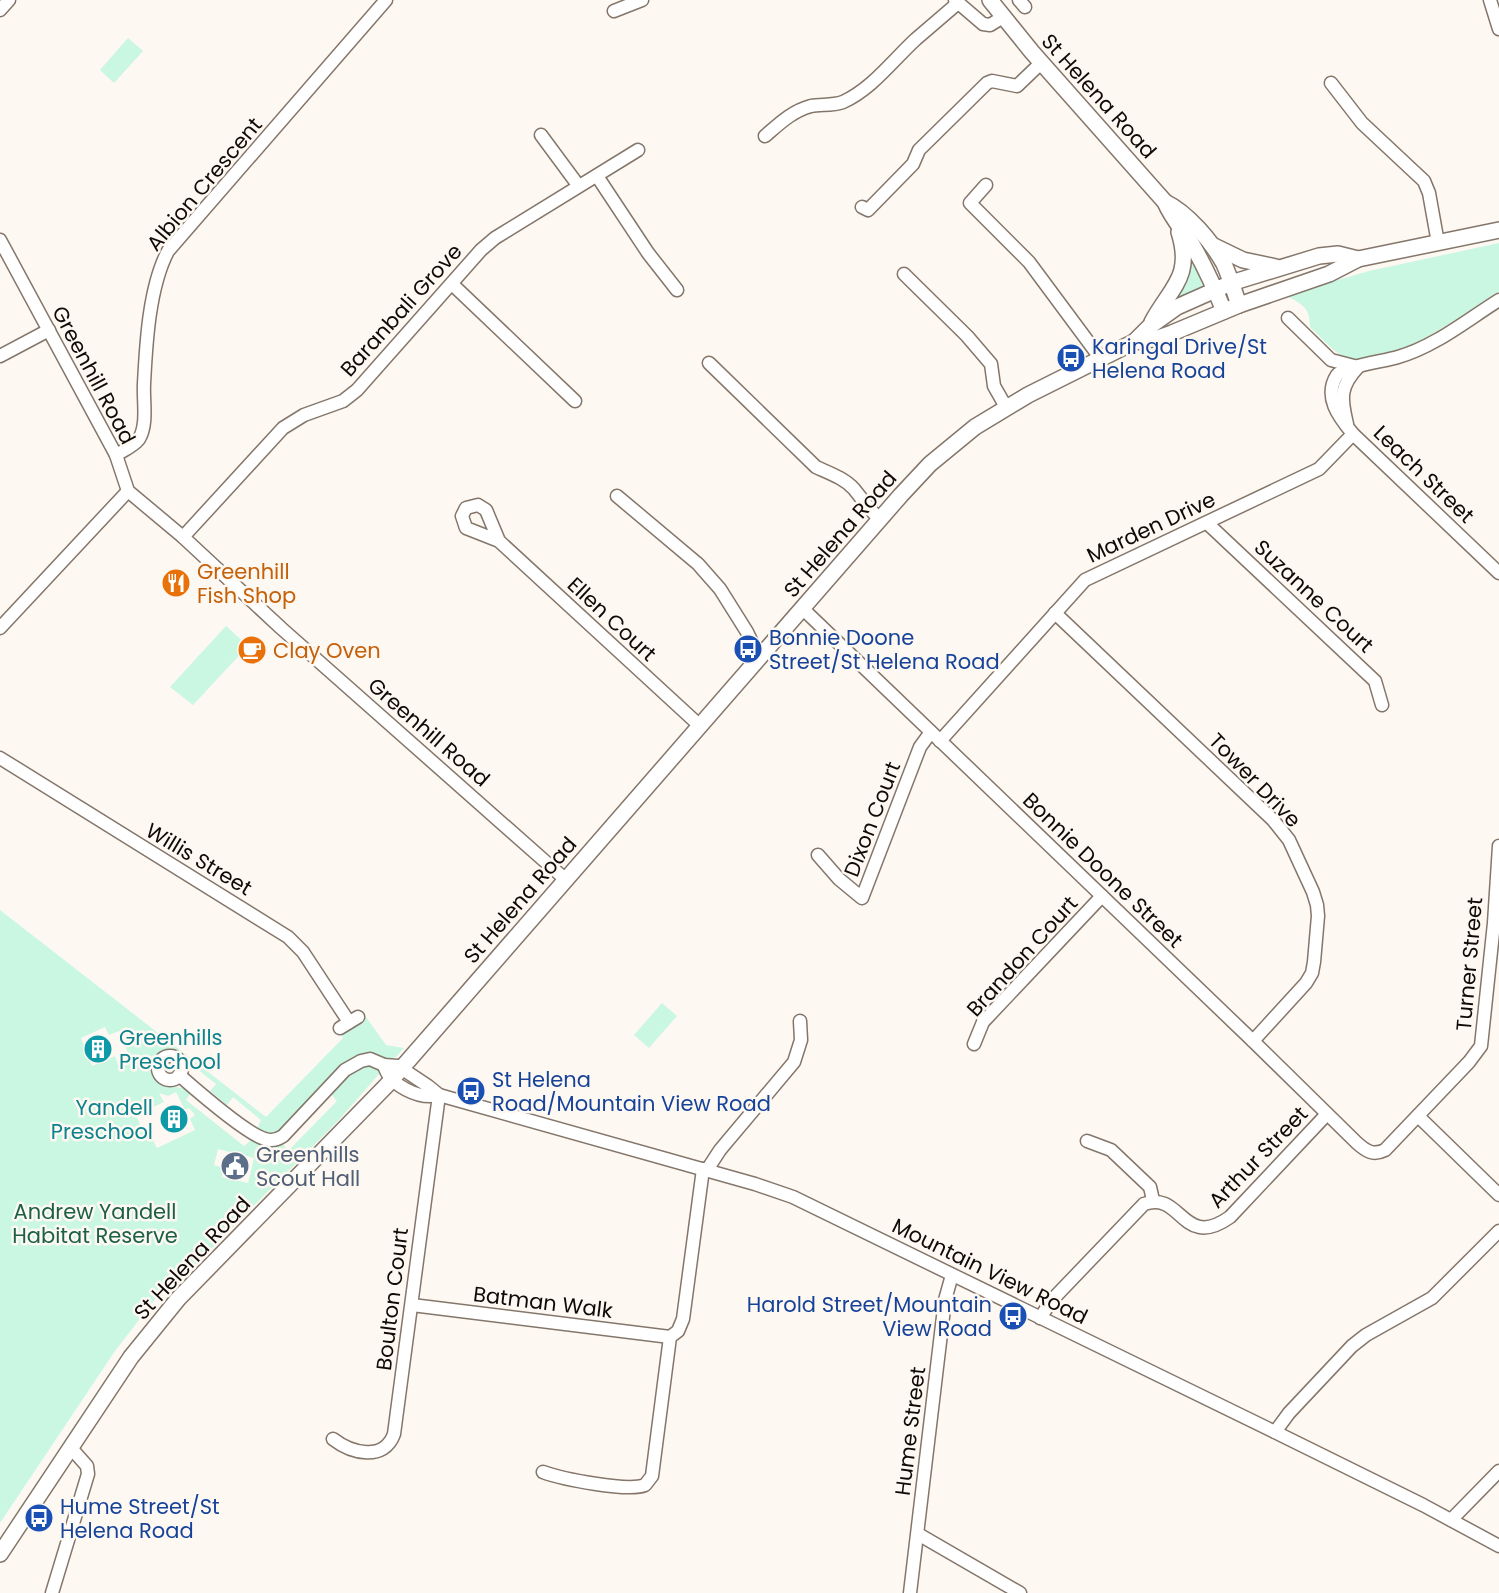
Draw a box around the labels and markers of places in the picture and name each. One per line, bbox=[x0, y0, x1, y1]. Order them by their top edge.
place label: Karingal Drive/St Helena Road bbox=[1092, 332, 1267, 385]
bus stop icon: Karingal Drive/St Helena Road bbox=[1055, 342, 1087, 374]
place label: Greenhill Fish Shop bbox=[197, 557, 296, 610]
restaurant icon: Greenhill Fish Shop bbox=[160, 567, 192, 599]
place label: Bonnie Doone Street/St Helena Road bbox=[769, 623, 1000, 676]
bus stop icon: Bonnie Doone Street/St Helena Road bbox=[732, 633, 764, 665]
cafe icon: Clay Oven bbox=[236, 634, 268, 666]
place label: Clay Oven bbox=[273, 636, 381, 665]
place label: Greenhills Preschool bbox=[119, 1023, 223, 1076]
building icon: Greenhills Preschool bbox=[82, 1033, 114, 1065]
place label: St Helena Road/Mountain View Road bbox=[492, 1065, 771, 1118]
bus stop icon: St Helena Road/Mountain View Road bbox=[455, 1075, 487, 1107]
place label: Yandell Preschool bbox=[51, 1093, 153, 1146]
building icon: Yandell Preschool bbox=[158, 1103, 190, 1135]
place label: Greenhills Scout Hall bbox=[256, 1140, 360, 1193]
public building icon: Greenhills Scout Hall bbox=[219, 1150, 251, 1182]
place label: Harold Street/Mountain View Road bbox=[747, 1290, 992, 1343]
bus stop icon: Harold Street/Mountain View Road bbox=[997, 1300, 1029, 1332]
place label: Hume Street/St Helena Road bbox=[60, 1492, 220, 1545]
bus stop icon: Hume Street/St Helena Road bbox=[23, 1502, 55, 1534]

